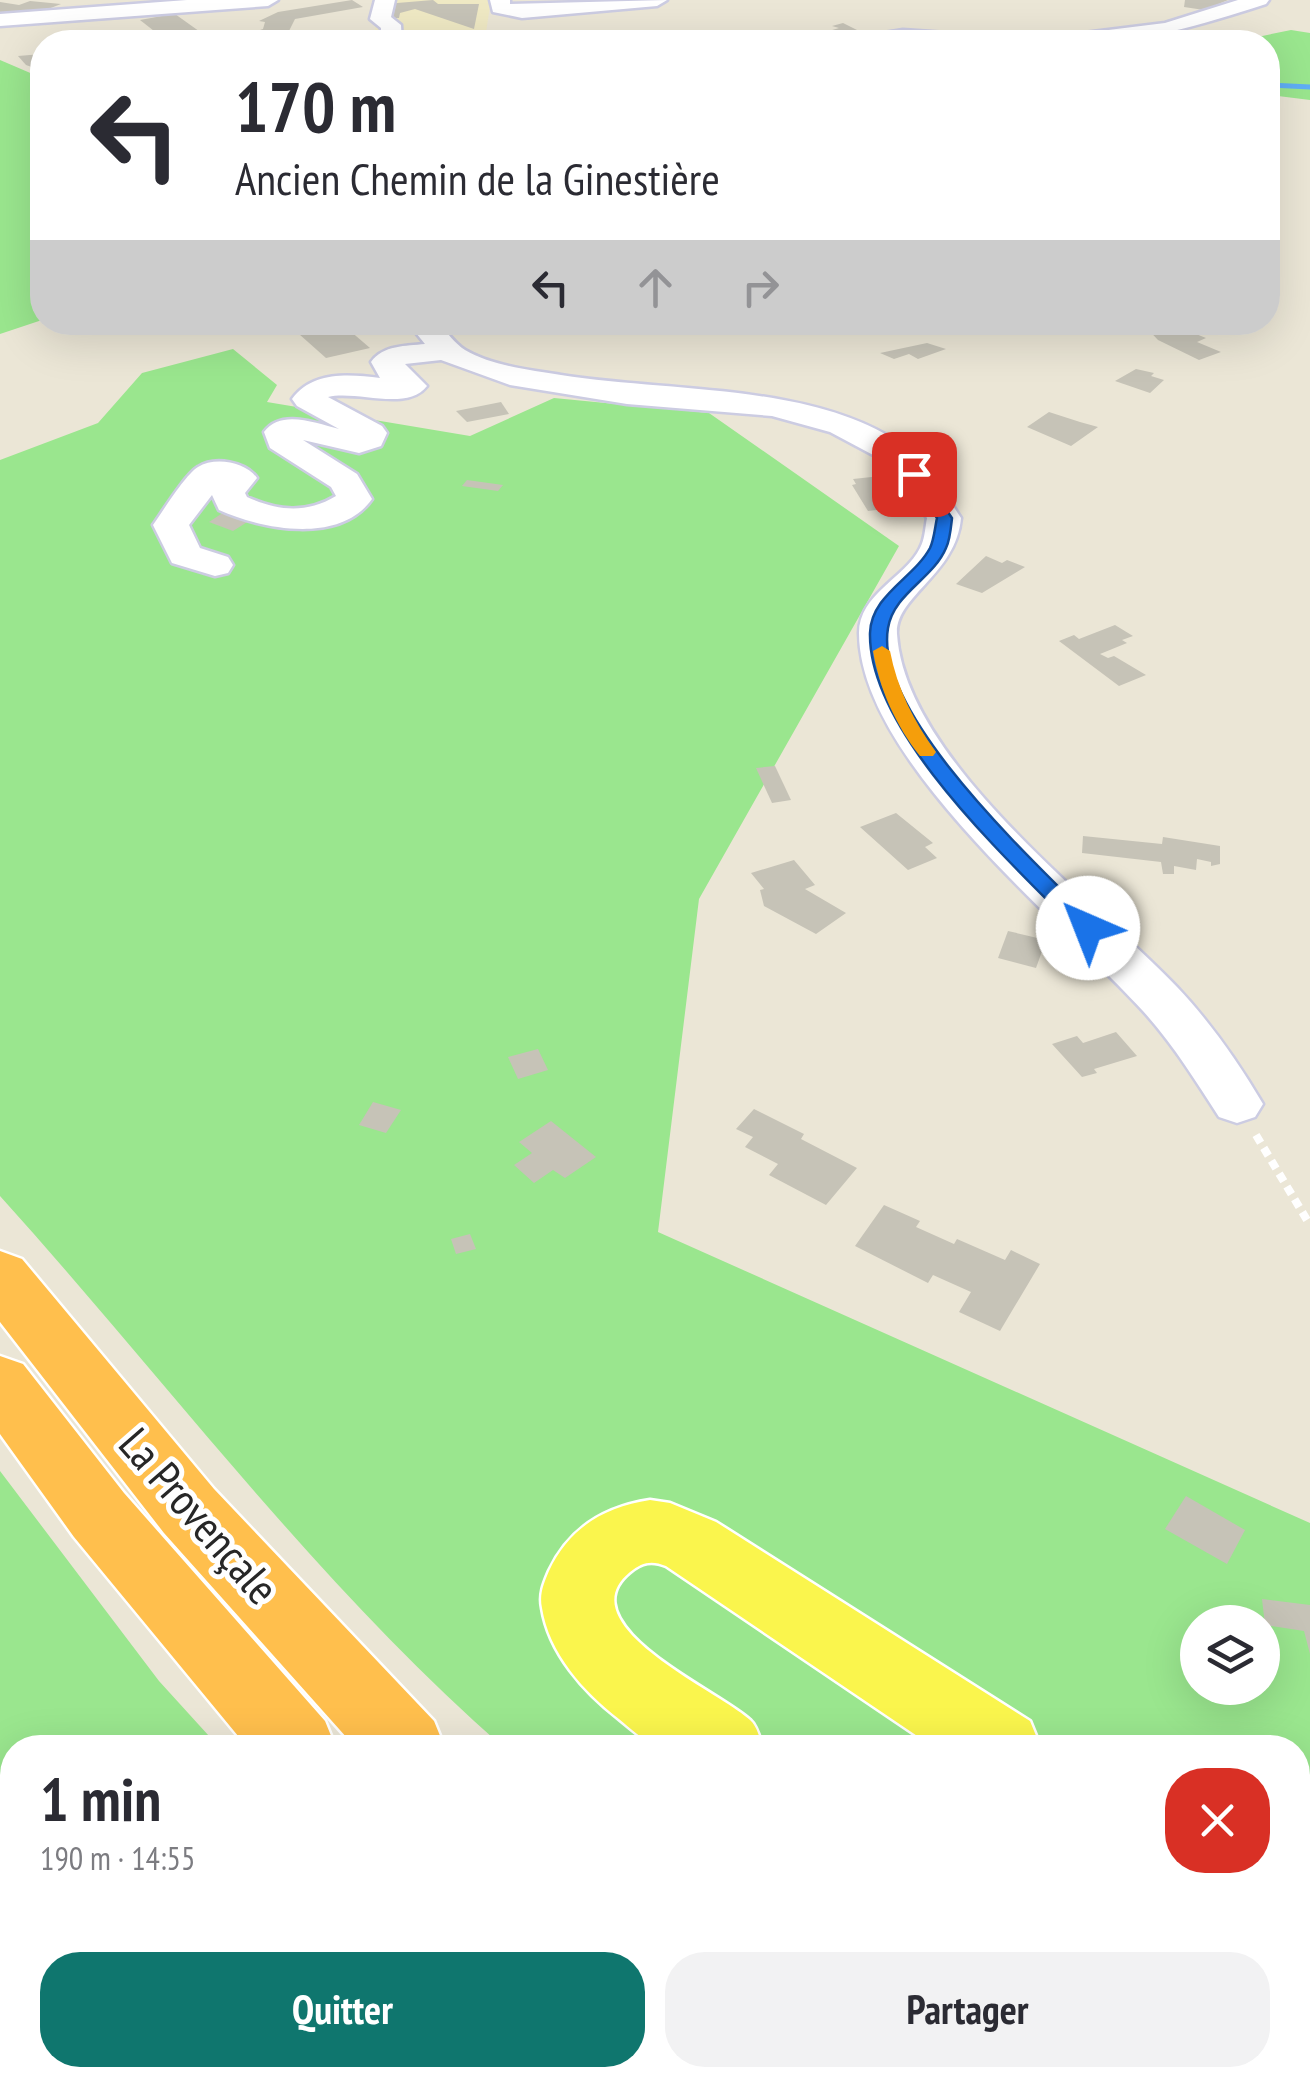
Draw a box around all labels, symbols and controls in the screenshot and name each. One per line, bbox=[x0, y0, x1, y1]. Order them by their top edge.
text: 170 m bbox=[235, 61, 396, 151]
icon: left bbox=[70, 70, 200, 200]
text: Ancien Chemin de la Ginestière bbox=[235, 149, 720, 207]
icon: left bbox=[523, 260, 578, 315]
icon: ahead bbox=[628, 260, 683, 315]
icon: right bbox=[733, 260, 788, 315]
pin bbox=[872, 432, 957, 517]
icon: arrive bbox=[887, 447, 942, 502]
position arrow bbox=[1036, 876, 1140, 980]
street label: La Provençale bbox=[107, 1415, 292, 1615]
map controls bbox=[1180, 1605, 1280, 1705]
button: layers bbox=[1180, 1605, 1280, 1705]
text: 1 min bbox=[40, 1760, 161, 1838]
button: close bbox=[1165, 1768, 1270, 1873]
text: 190 m · 14:55 bbox=[40, 1837, 195, 1879]
button: Quitter bbox=[40, 1952, 645, 2067]
button: Partager bbox=[665, 1952, 1270, 2067]

